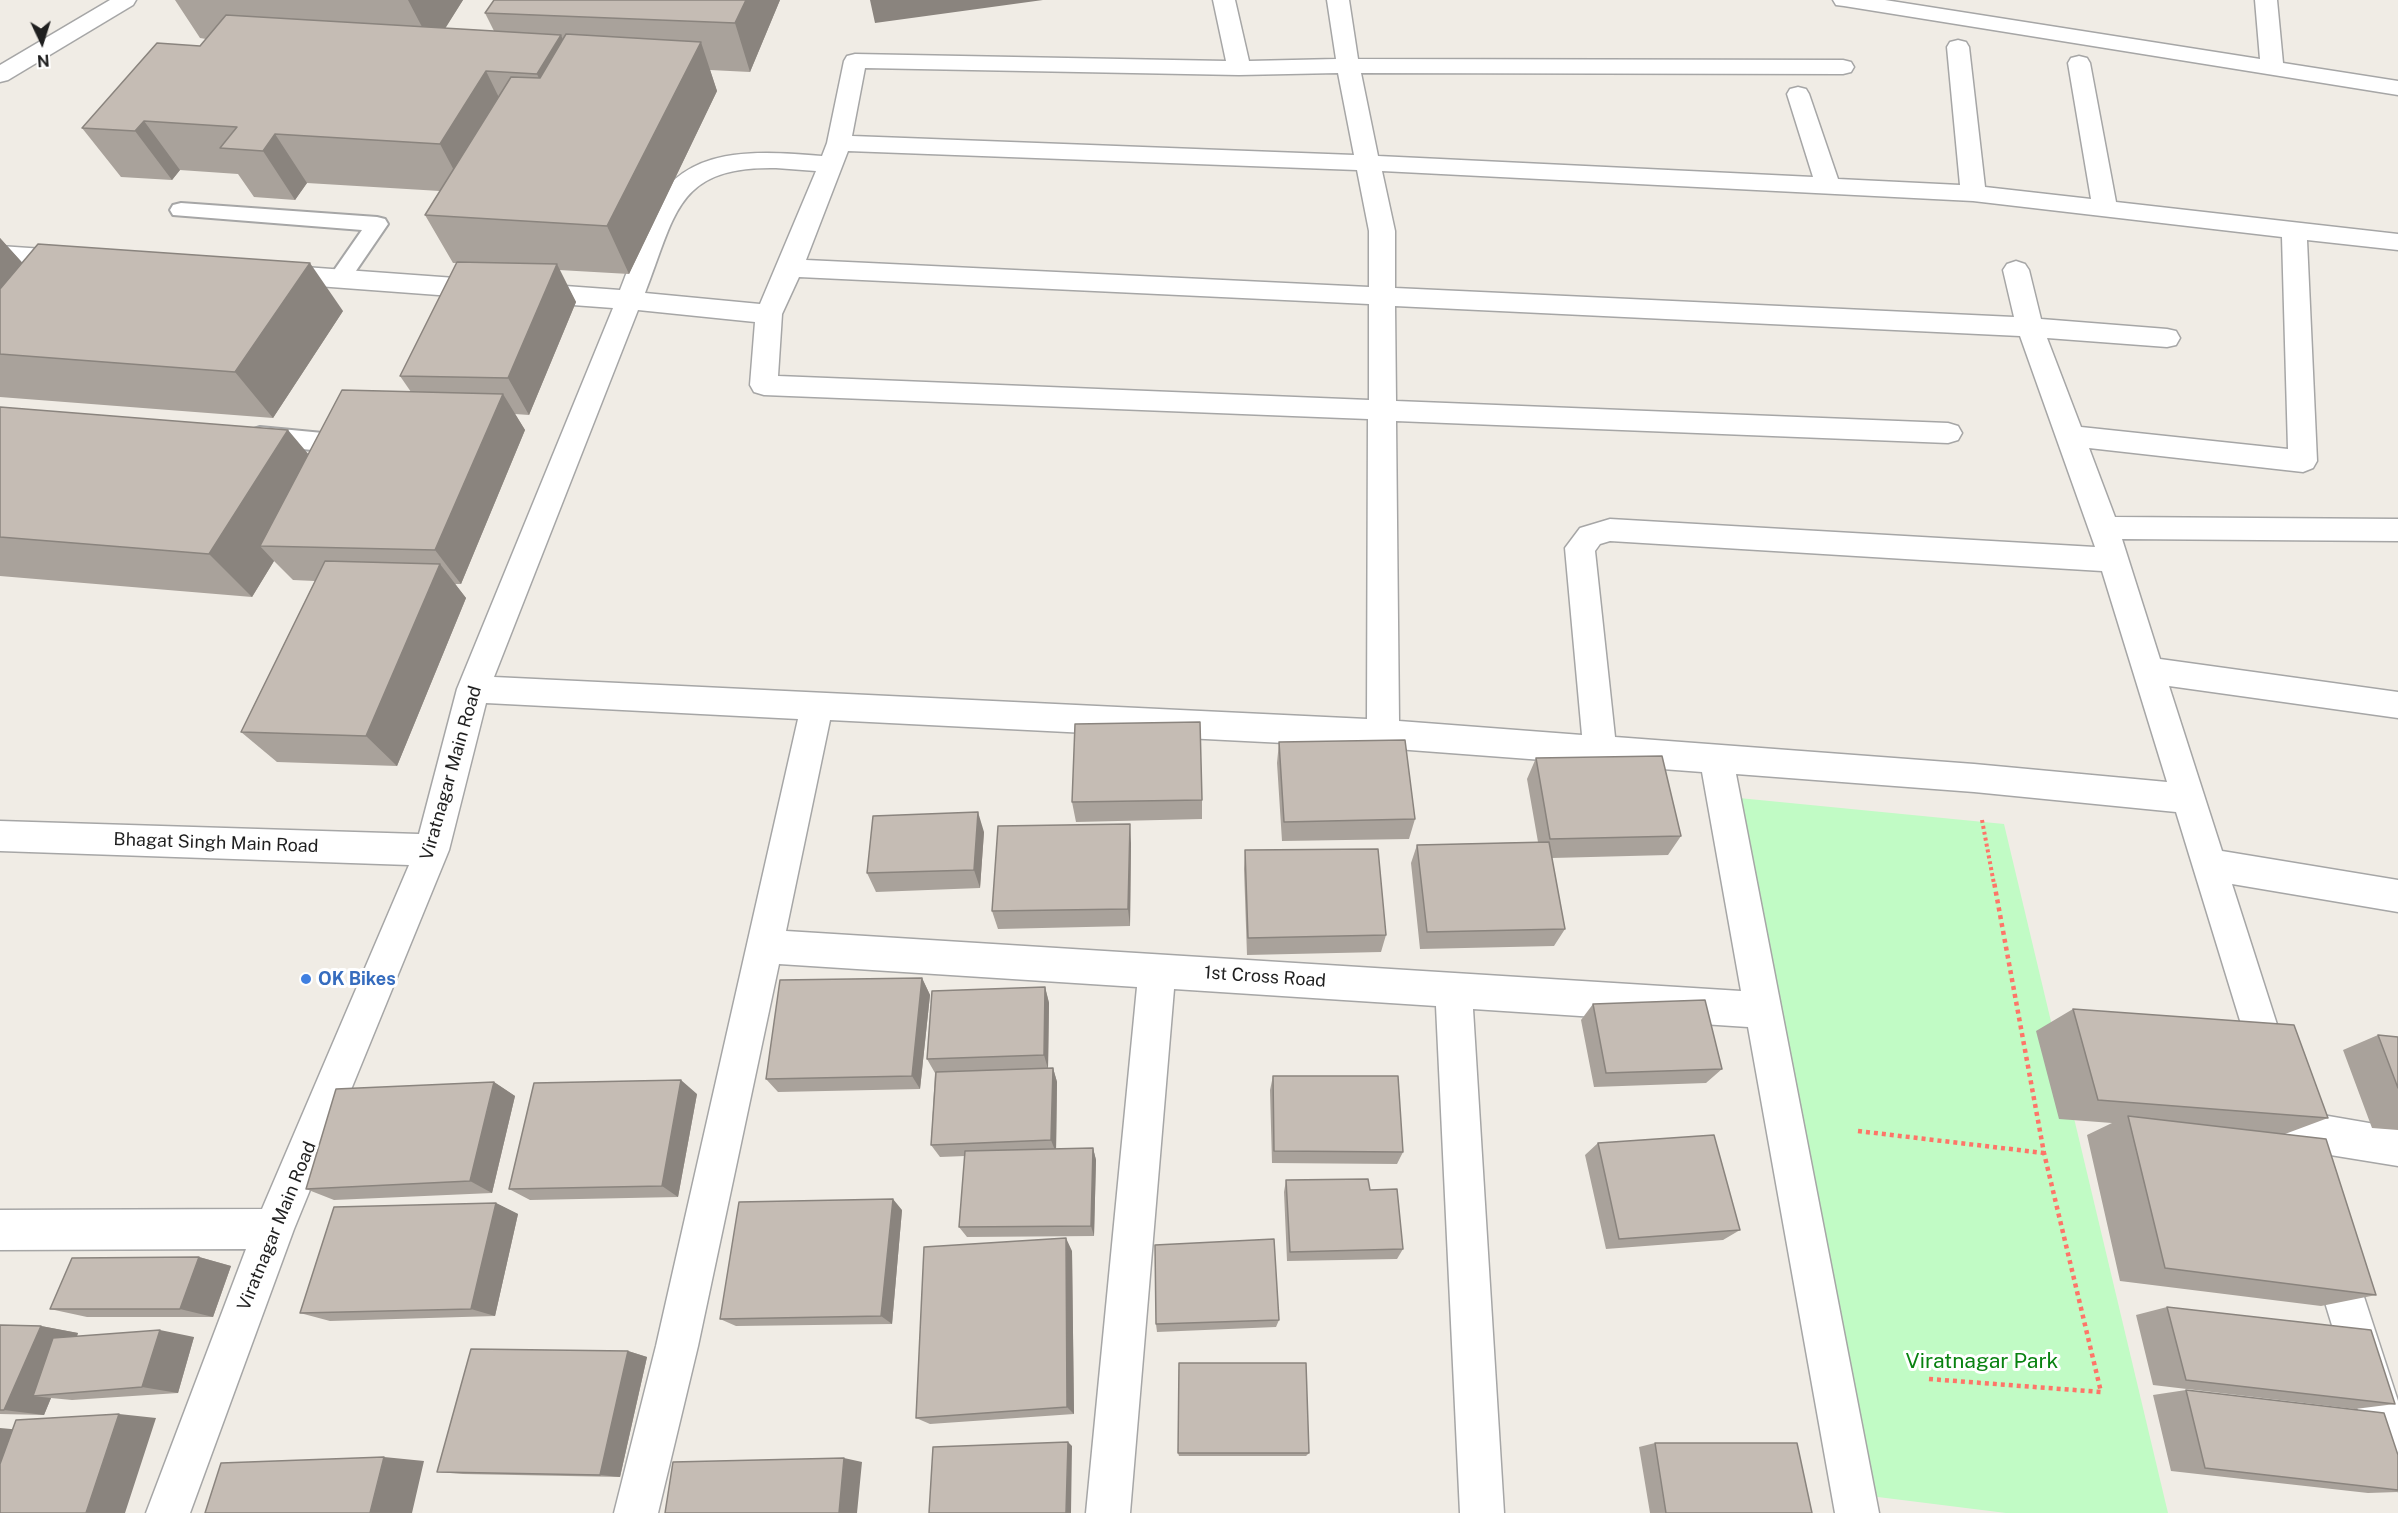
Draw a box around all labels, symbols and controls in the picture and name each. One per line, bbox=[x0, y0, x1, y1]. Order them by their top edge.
north arrow bbox=[12, 12, 72, 72]
text: N bbox=[36, 51, 50, 70]
street label: Viratnagar Main Road bbox=[416, 683, 486, 863]
street label: Bhagat Singh Main Road bbox=[113, 829, 319, 857]
street label: 1st Cross Road bbox=[1203, 962, 1327, 992]
place label: OK Bikes bbox=[318, 968, 396, 990]
marker: OK Bikes bbox=[299, 972, 313, 986]
street label: Viratnagar Main Road bbox=[233, 1138, 321, 1314]
park label: Viratnagar Park bbox=[1906, 1349, 2058, 1375]

